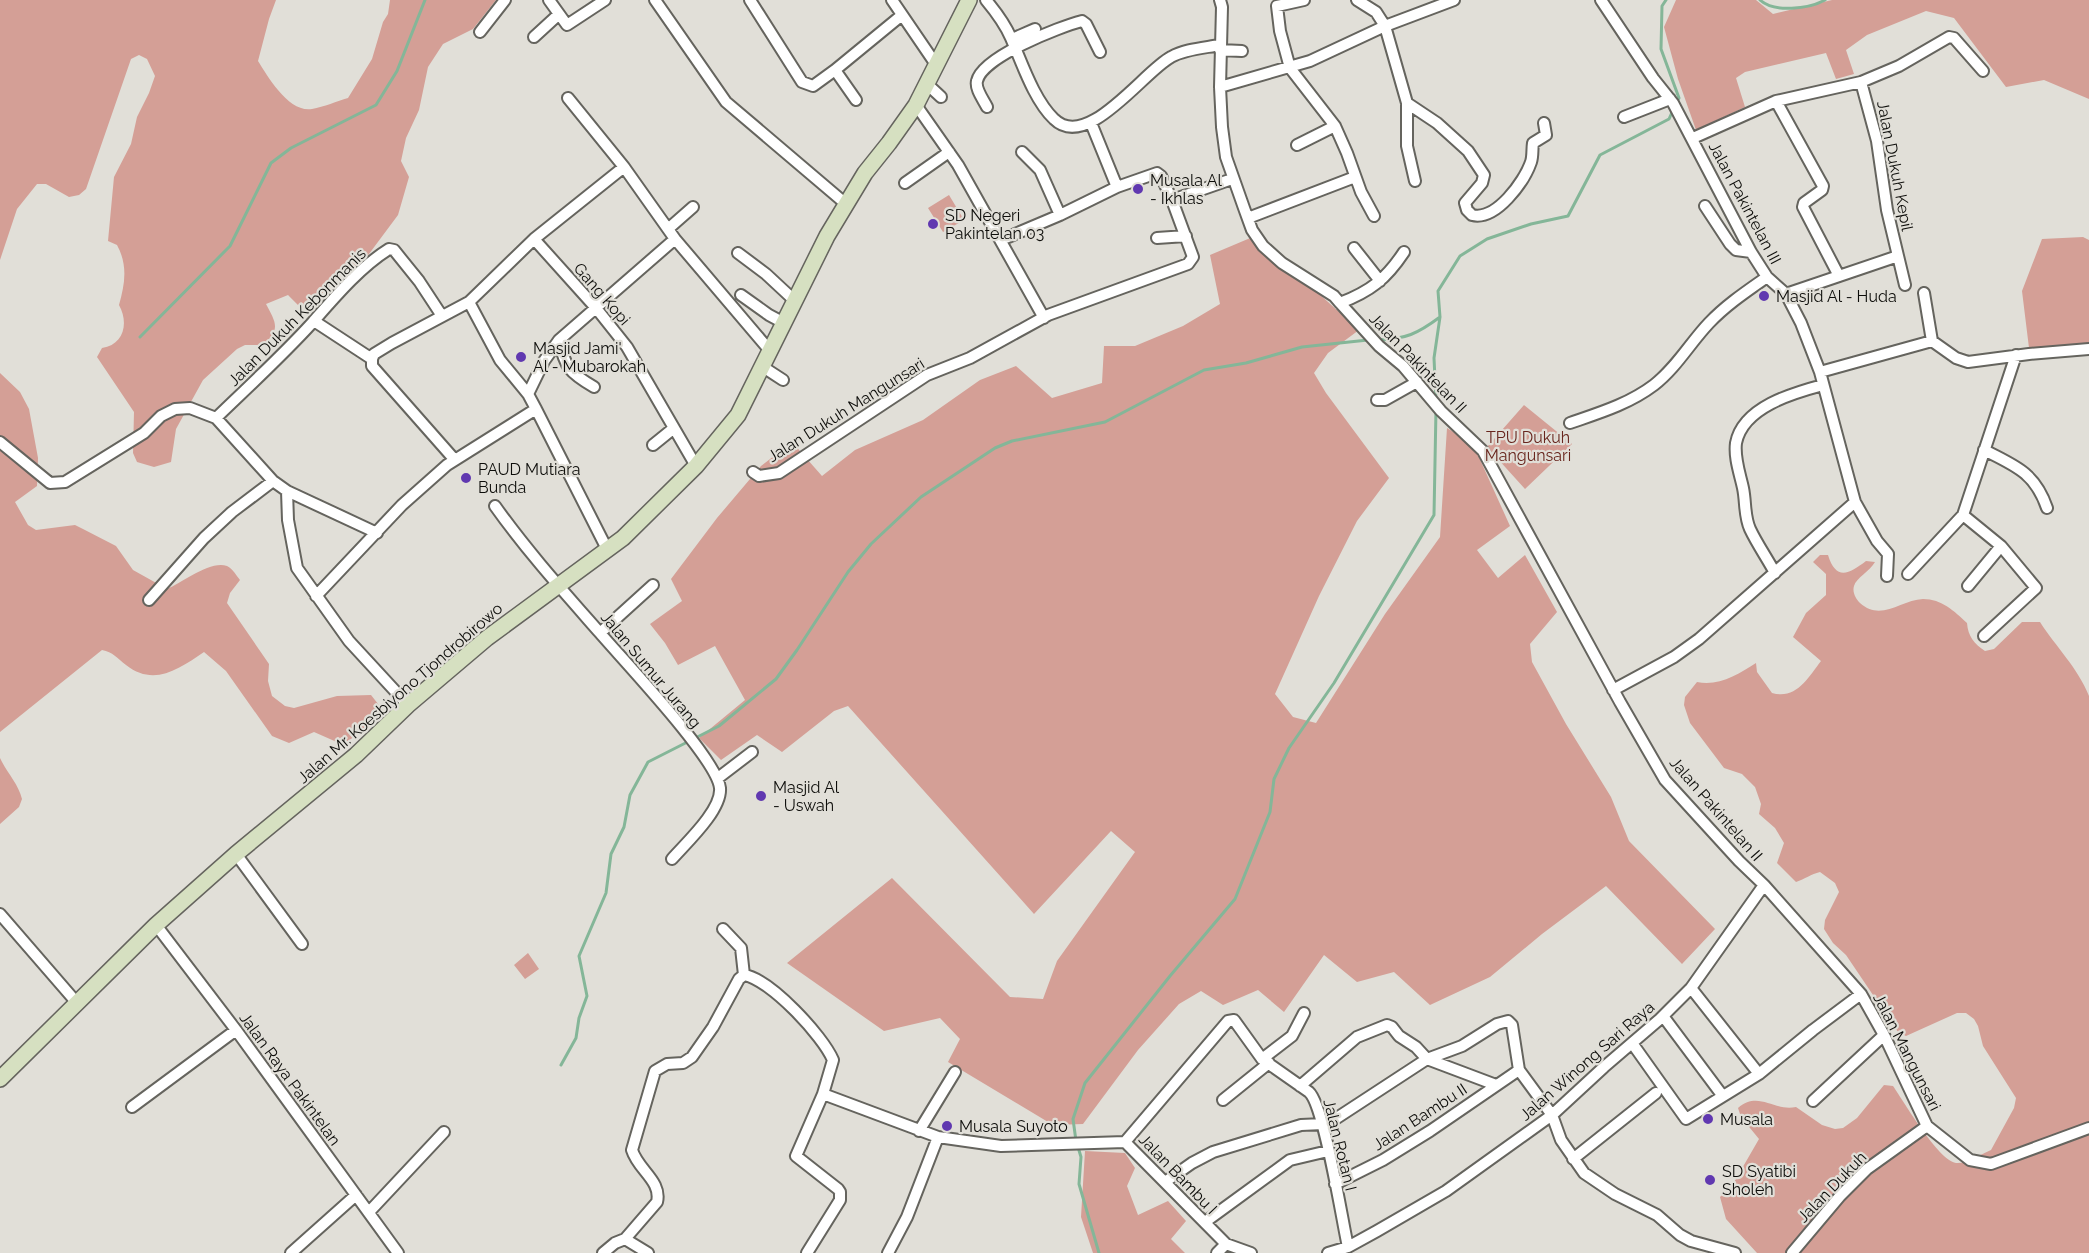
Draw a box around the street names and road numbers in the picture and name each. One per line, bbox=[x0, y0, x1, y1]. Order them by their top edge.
street label: Jalan Dukuh Kepil bbox=[1873, 99, 1917, 233]
street label: Jalan Pakintelan III bbox=[1705, 139, 1785, 267]
street label: Jalan Dukuh Kebonmanis bbox=[224, 244, 370, 390]
street label: Gang Kopi bbox=[570, 259, 634, 329]
street label: Jalan Pakintelan II bbox=[1365, 309, 1471, 417]
street label: Jalan Dukuh Mangunsari bbox=[764, 354, 928, 466]
street label: Jalan Mr. Koesbiyono Tjondrobirowo bbox=[294, 599, 506, 787]
street label: Jalan Sumur Jurang bbox=[597, 608, 705, 732]
street label: Jalan Pakintelan II bbox=[1666, 753, 1766, 865]
street label: Jalan Mangunsari bbox=[1869, 990, 1945, 1114]
street label: Jalan Winong Sari Raya bbox=[1516, 997, 1658, 1125]
street label: Jalan Raya Pakintelan bbox=[235, 1009, 345, 1149]
street label: Jalan Bambu II bbox=[1369, 1080, 1471, 1154]
street label: Jalan Rotan I bbox=[1319, 1097, 1361, 1193]
street label: Jalan Bambu I bbox=[1135, 1130, 1221, 1218]
street label: Jalan Dukuh bbox=[1794, 1148, 1870, 1226]

